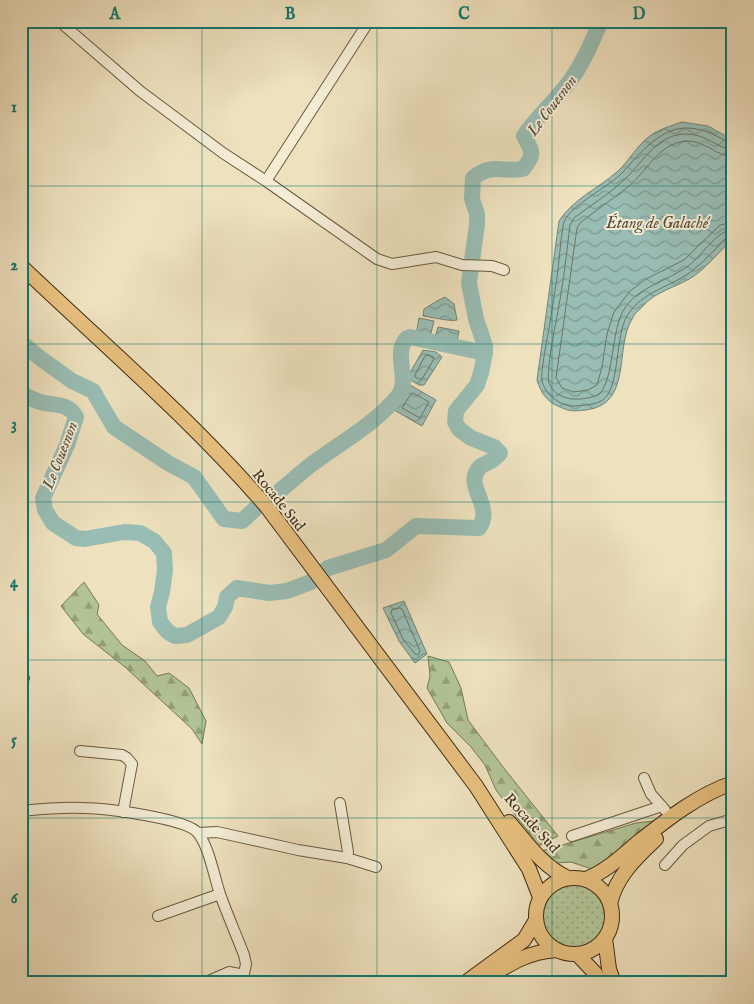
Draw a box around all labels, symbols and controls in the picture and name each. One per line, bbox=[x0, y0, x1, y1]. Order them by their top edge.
text: A bbox=[109, 5, 122, 25]
text: B bbox=[285, 5, 296, 25]
text: C bbox=[458, 5, 470, 25]
text: D bbox=[633, 5, 646, 25]
water label: Le Couesnon bbox=[523, 72, 582, 141]
text: 1 bbox=[11, 98, 17, 118]
water label: Étang de Galaché bbox=[605, 213, 711, 234]
text: 2 bbox=[10, 256, 18, 276]
text: 3 bbox=[11, 415, 17, 435]
water label: Le Couesnon bbox=[38, 419, 83, 493]
street label: Rocade Sud bbox=[248, 466, 310, 536]
text: 4 bbox=[10, 573, 19, 593]
text: 5 bbox=[11, 731, 17, 751]
street label: Rocade Sud bbox=[500, 789, 564, 858]
text: 6 bbox=[11, 889, 19, 909]

